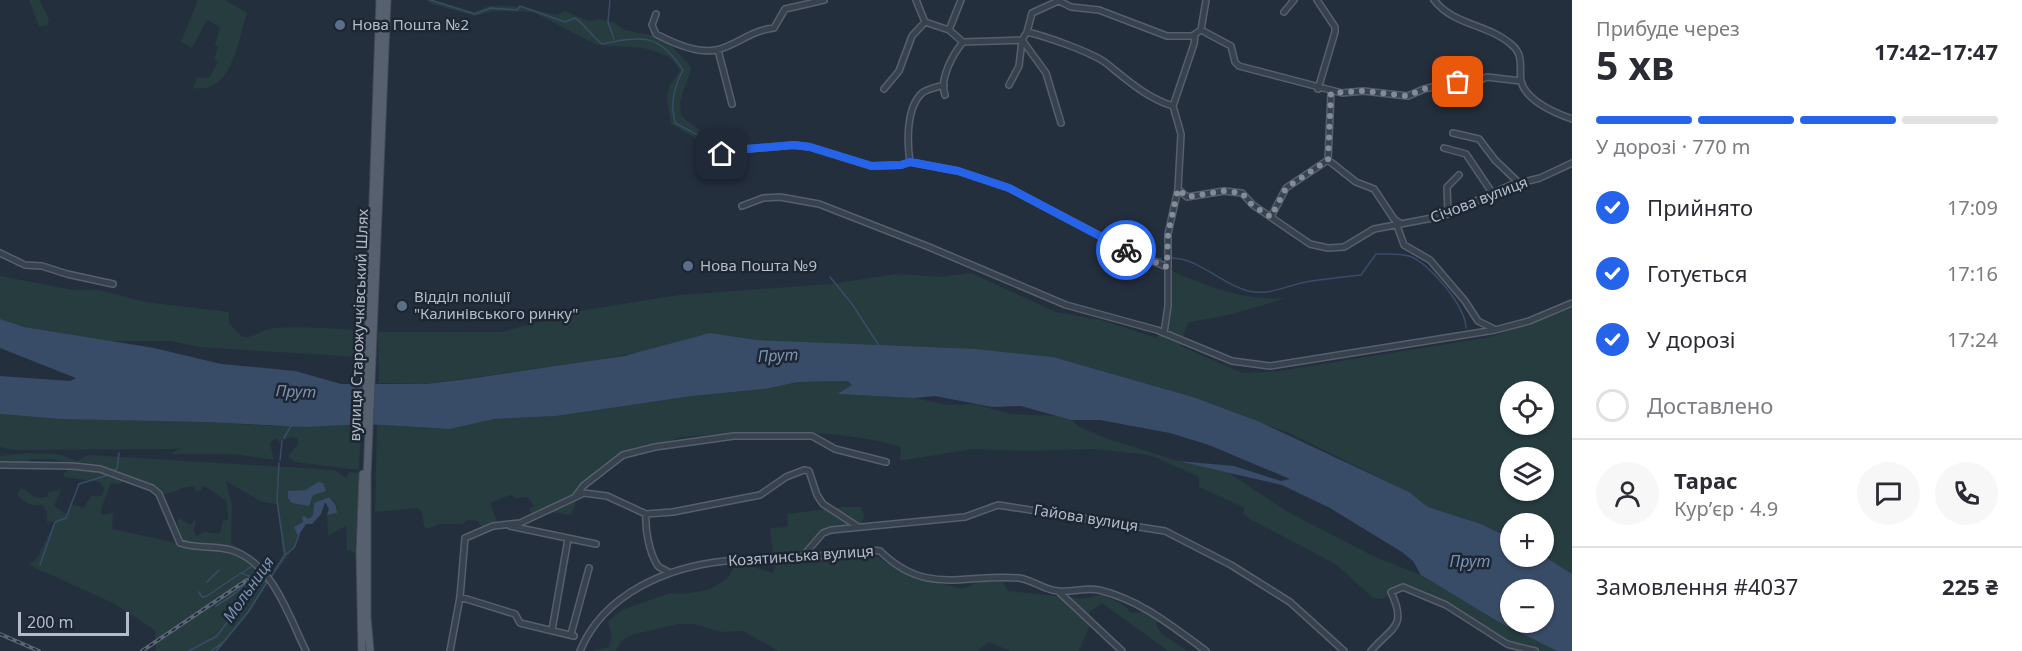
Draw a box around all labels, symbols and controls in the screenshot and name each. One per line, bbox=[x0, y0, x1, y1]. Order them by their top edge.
place label: Нова Пошта №2 bbox=[352, 14, 469, 34]
text: Прибуде через bbox=[1596, 15, 1740, 42]
marker: Нова Пошта №2 bbox=[333, 18, 347, 32]
text: 17:42–17:47 bbox=[1874, 36, 1998, 66]
text: 5 хв bbox=[1596, 38, 1674, 91]
pin bbox=[1432, 56, 1483, 107]
icon: bag bbox=[1441, 65, 1474, 98]
pin bbox=[696, 128, 747, 179]
text: У дорозі · 770 m bbox=[1596, 133, 1750, 160]
icon: home bbox=[705, 137, 738, 170]
street label: Січова вулиця bbox=[1427, 171, 1530, 227]
icon: check bbox=[1596, 191, 1629, 224]
text: Прийнято bbox=[1647, 192, 1753, 222]
text: 17:09 bbox=[1947, 194, 1998, 221]
street label: вулиця Старожучківський Шлях bbox=[344, 208, 372, 442]
courier bbox=[1096, 220, 1156, 280]
icon: bike bbox=[1110, 234, 1143, 267]
place label: Нова Пошта №9 bbox=[700, 255, 817, 275]
icon: check bbox=[1596, 257, 1629, 290]
text: Готується bbox=[1647, 258, 1747, 288]
marker: Нова Пошта №9 bbox=[681, 259, 695, 273]
text: 17:16 bbox=[1947, 260, 1998, 287]
place label: Відділ поліції "Калинівського ринку" bbox=[414, 286, 578, 323]
marker: Відділ поліції "Калинівського ринку" bbox=[395, 299, 409, 313]
icon: check bbox=[1596, 323, 1629, 356]
text: У дорозі bbox=[1647, 324, 1736, 354]
text: 17:24 bbox=[1947, 326, 1998, 353]
water label: Прут bbox=[757, 343, 799, 367]
water label: Прут bbox=[275, 379, 317, 403]
map controls bbox=[1500, 381, 1554, 633]
button: locate bbox=[1500, 381, 1554, 435]
text: Доставлено bbox=[1647, 390, 1773, 420]
button: layers bbox=[1500, 447, 1554, 501]
button: person bbox=[1596, 462, 1659, 525]
button: chat bbox=[1857, 462, 1920, 525]
button: phone bbox=[1935, 462, 1998, 525]
text: Тарас bbox=[1674, 465, 1738, 495]
text: Кур’єр · 4.9 bbox=[1674, 495, 1778, 522]
street label: Гайова вулиця bbox=[1033, 499, 1140, 535]
button: + bbox=[1500, 513, 1554, 567]
street label: Козятинська вулиця bbox=[727, 540, 874, 570]
water label: Прут bbox=[1450, 550, 1491, 572]
water label: Мольниця bbox=[217, 552, 279, 626]
text: Замовлення #4037 bbox=[1596, 571, 1798, 601]
text: 225 ₴ bbox=[1942, 571, 1998, 601]
button: − bbox=[1500, 579, 1554, 633]
scale bar bbox=[18, 609, 129, 636]
text: 200 m bbox=[27, 611, 74, 633]

